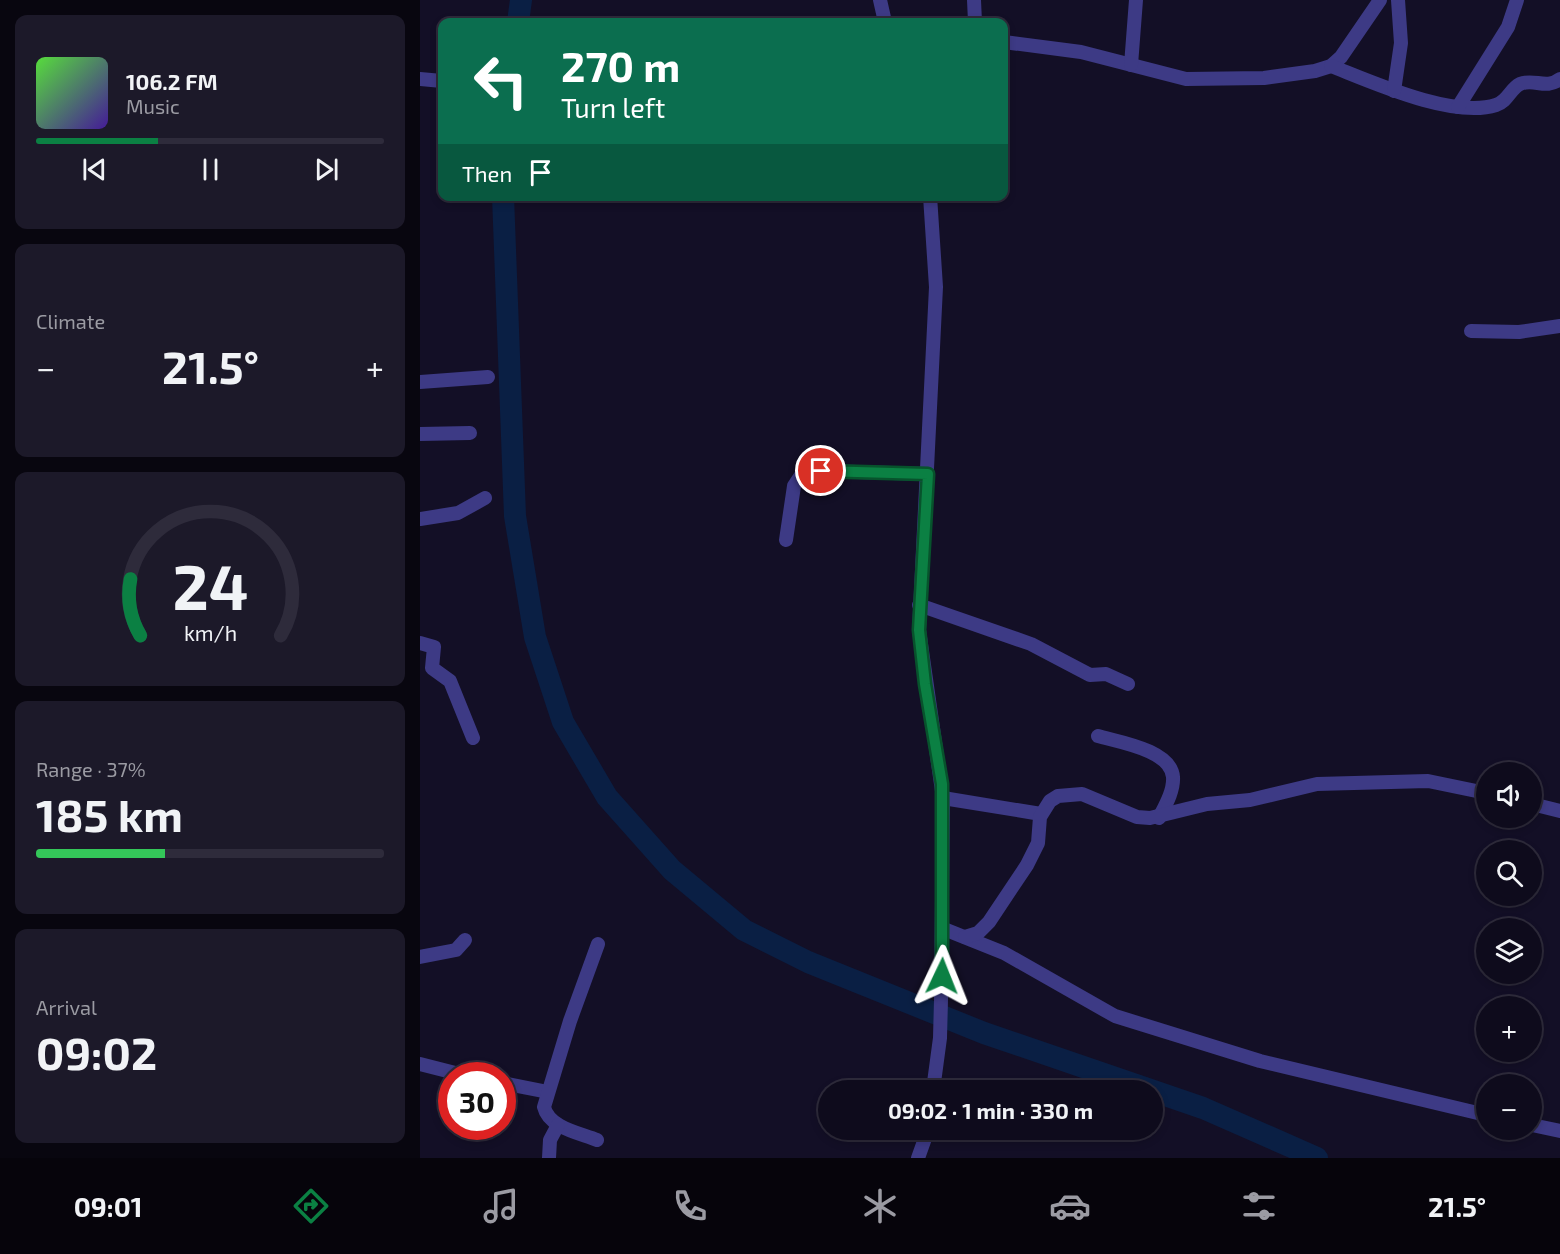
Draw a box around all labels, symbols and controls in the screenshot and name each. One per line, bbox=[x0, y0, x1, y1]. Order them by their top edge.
text: 270 m bbox=[561, 40, 680, 90]
icon: left bbox=[462, 42, 540, 120]
text: 106.2 FM bbox=[126, 68, 218, 94]
text: Turn left bbox=[561, 91, 665, 123]
text: Music bbox=[126, 94, 180, 118]
icon: previous bbox=[78, 153, 111, 186]
icon: pause bbox=[194, 153, 227, 186]
icon: next bbox=[310, 153, 343, 186]
icon: arrive bbox=[524, 156, 557, 189]
text: Then bbox=[462, 160, 512, 186]
text: Climate bbox=[36, 309, 105, 333]
text: 21.5° bbox=[162, 339, 259, 393]
text: − bbox=[36, 347, 55, 387]
text: + bbox=[366, 347, 384, 387]
pin bbox=[795, 445, 846, 496]
icon: arrive bbox=[804, 454, 837, 487]
text: 24 bbox=[172, 548, 248, 623]
text: km/h bbox=[183, 620, 237, 645]
text: Range · 37% bbox=[36, 757, 146, 781]
map controls bbox=[1476, 762, 1542, 1140]
button: sound bbox=[1476, 762, 1542, 828]
text: 185 km bbox=[36, 787, 183, 841]
button: search bbox=[1476, 840, 1542, 906]
button: layers bbox=[1476, 918, 1542, 984]
position arrow bbox=[910, 944, 974, 1008]
text: Arrival bbox=[36, 995, 97, 1019]
button: + bbox=[1476, 996, 1542, 1062]
text: 09:02 bbox=[36, 1025, 157, 1079]
speed limit sign: 30 bbox=[438, 1062, 516, 1140]
button: − bbox=[1476, 1074, 1542, 1140]
text: 09:02 · 1 min · 330 m bbox=[888, 1097, 1093, 1123]
icon: directions bbox=[290, 1185, 332, 1227]
icon: music bbox=[480, 1185, 522, 1227]
icon: phone bbox=[669, 1185, 711, 1227]
icon: climate bbox=[859, 1185, 901, 1227]
icon: car bbox=[1049, 1185, 1091, 1227]
icon: filters bbox=[1238, 1185, 1280, 1227]
text: 09:01 bbox=[74, 1190, 142, 1222]
text: 21.5° bbox=[1428, 1190, 1486, 1222]

